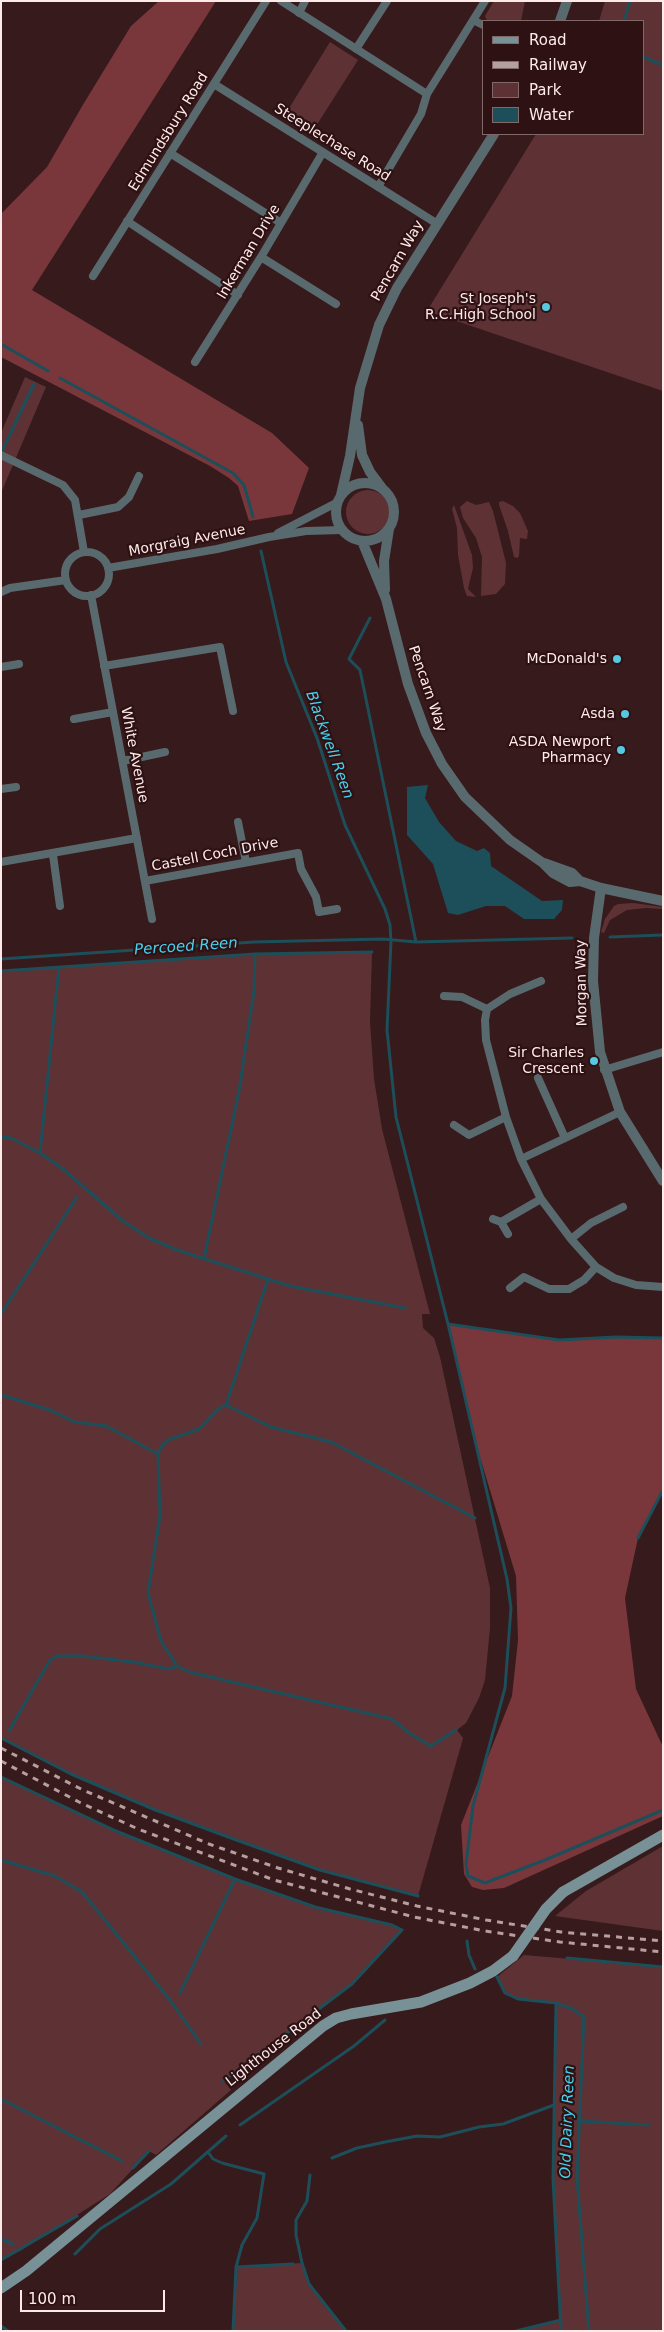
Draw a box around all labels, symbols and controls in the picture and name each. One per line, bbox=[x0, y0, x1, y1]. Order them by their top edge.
legend bbox=[482, 20, 644, 135]
text: Road bbox=[529, 31, 567, 49]
text: Railway bbox=[529, 56, 587, 74]
street label: Edmundsbury Road bbox=[126, 70, 212, 194]
text: Park bbox=[529, 81, 561, 99]
street label: Steeplechase Road bbox=[271, 100, 393, 186]
text: Water bbox=[529, 106, 573, 124]
street label: Inkerman Drive bbox=[214, 202, 284, 302]
street label: Pencarn Way bbox=[368, 218, 428, 304]
place label: St Joseph's R.C.High School bbox=[425, 291, 536, 324]
marker: St Joseph's R.C.High School bbox=[540, 301, 552, 313]
street label: Morgraig Avenue bbox=[127, 521, 247, 561]
street label: Pencarn Way bbox=[404, 644, 450, 734]
place label: McDonald's bbox=[527, 651, 607, 667]
marker: McDonald's bbox=[611, 653, 623, 665]
water label: Blackwell Reen bbox=[301, 689, 357, 801]
street label: White Avenue bbox=[116, 706, 152, 804]
place label: Asda bbox=[581, 706, 615, 722]
marker: Asda bbox=[619, 708, 631, 720]
place label: ASDA Newport Pharmacy bbox=[509, 734, 611, 766]
marker: ASDA Newport Pharmacy bbox=[615, 744, 627, 756]
street label: Castell Coch Drive bbox=[150, 834, 280, 876]
water label: Percoed Reen bbox=[134, 934, 238, 960]
street label: Morgan Way bbox=[573, 939, 591, 1027]
place label: Sir Charles Crescent bbox=[508, 1045, 584, 1078]
marker: Sir Charles Crescent bbox=[588, 1055, 600, 1067]
street label: Lighthouse Road bbox=[223, 2005, 325, 2091]
water label: Old Dairy Reen bbox=[557, 2065, 579, 2179]
scale bar bbox=[22, 2280, 168, 2312]
text: 100 m bbox=[28, 2290, 76, 2308]

